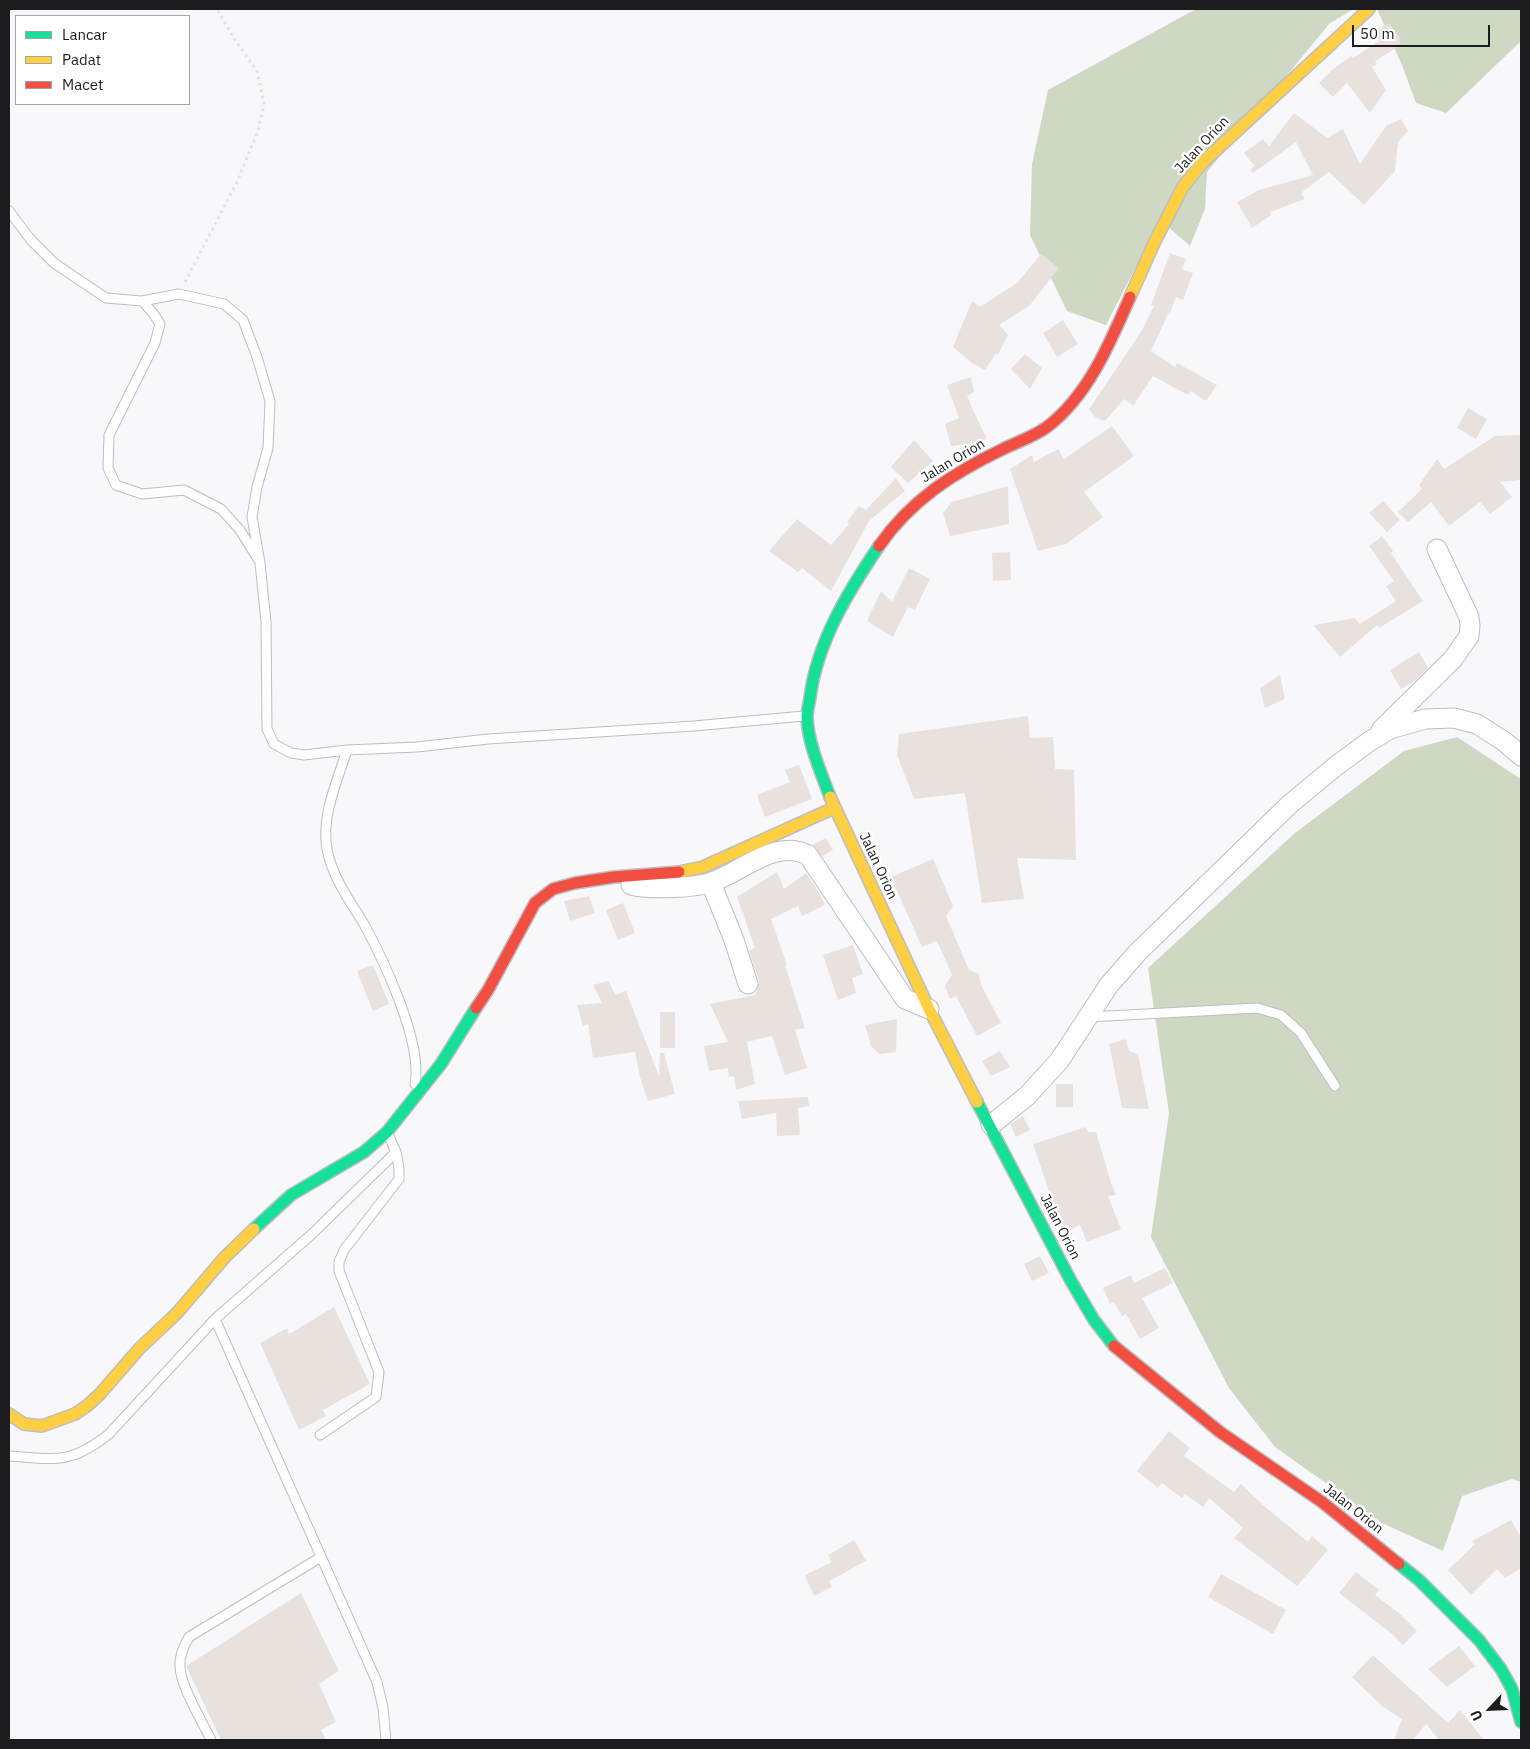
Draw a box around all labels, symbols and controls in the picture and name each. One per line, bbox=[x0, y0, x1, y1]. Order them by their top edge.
legend bbox=[15, 15, 190, 105]
scale bar bbox=[1355, 15, 1492, 47]
text: 50 m bbox=[1360, 24, 1395, 43]
text: Lancar bbox=[62, 25, 107, 44]
text: Padat bbox=[62, 50, 101, 69]
text: Macet bbox=[62, 75, 103, 94]
street label: Jalan Orion bbox=[1171, 113, 1233, 177]
street label: Jalan Orion bbox=[918, 435, 988, 487]
street label: Jalan Orion bbox=[855, 830, 901, 902]
street label: Jalan Orion bbox=[1036, 1191, 1084, 1263]
street label: Jalan Orion bbox=[1320, 1480, 1386, 1538]
north arrow bbox=[1465, 1684, 1515, 1734]
text: U bbox=[1466, 1707, 1487, 1724]

